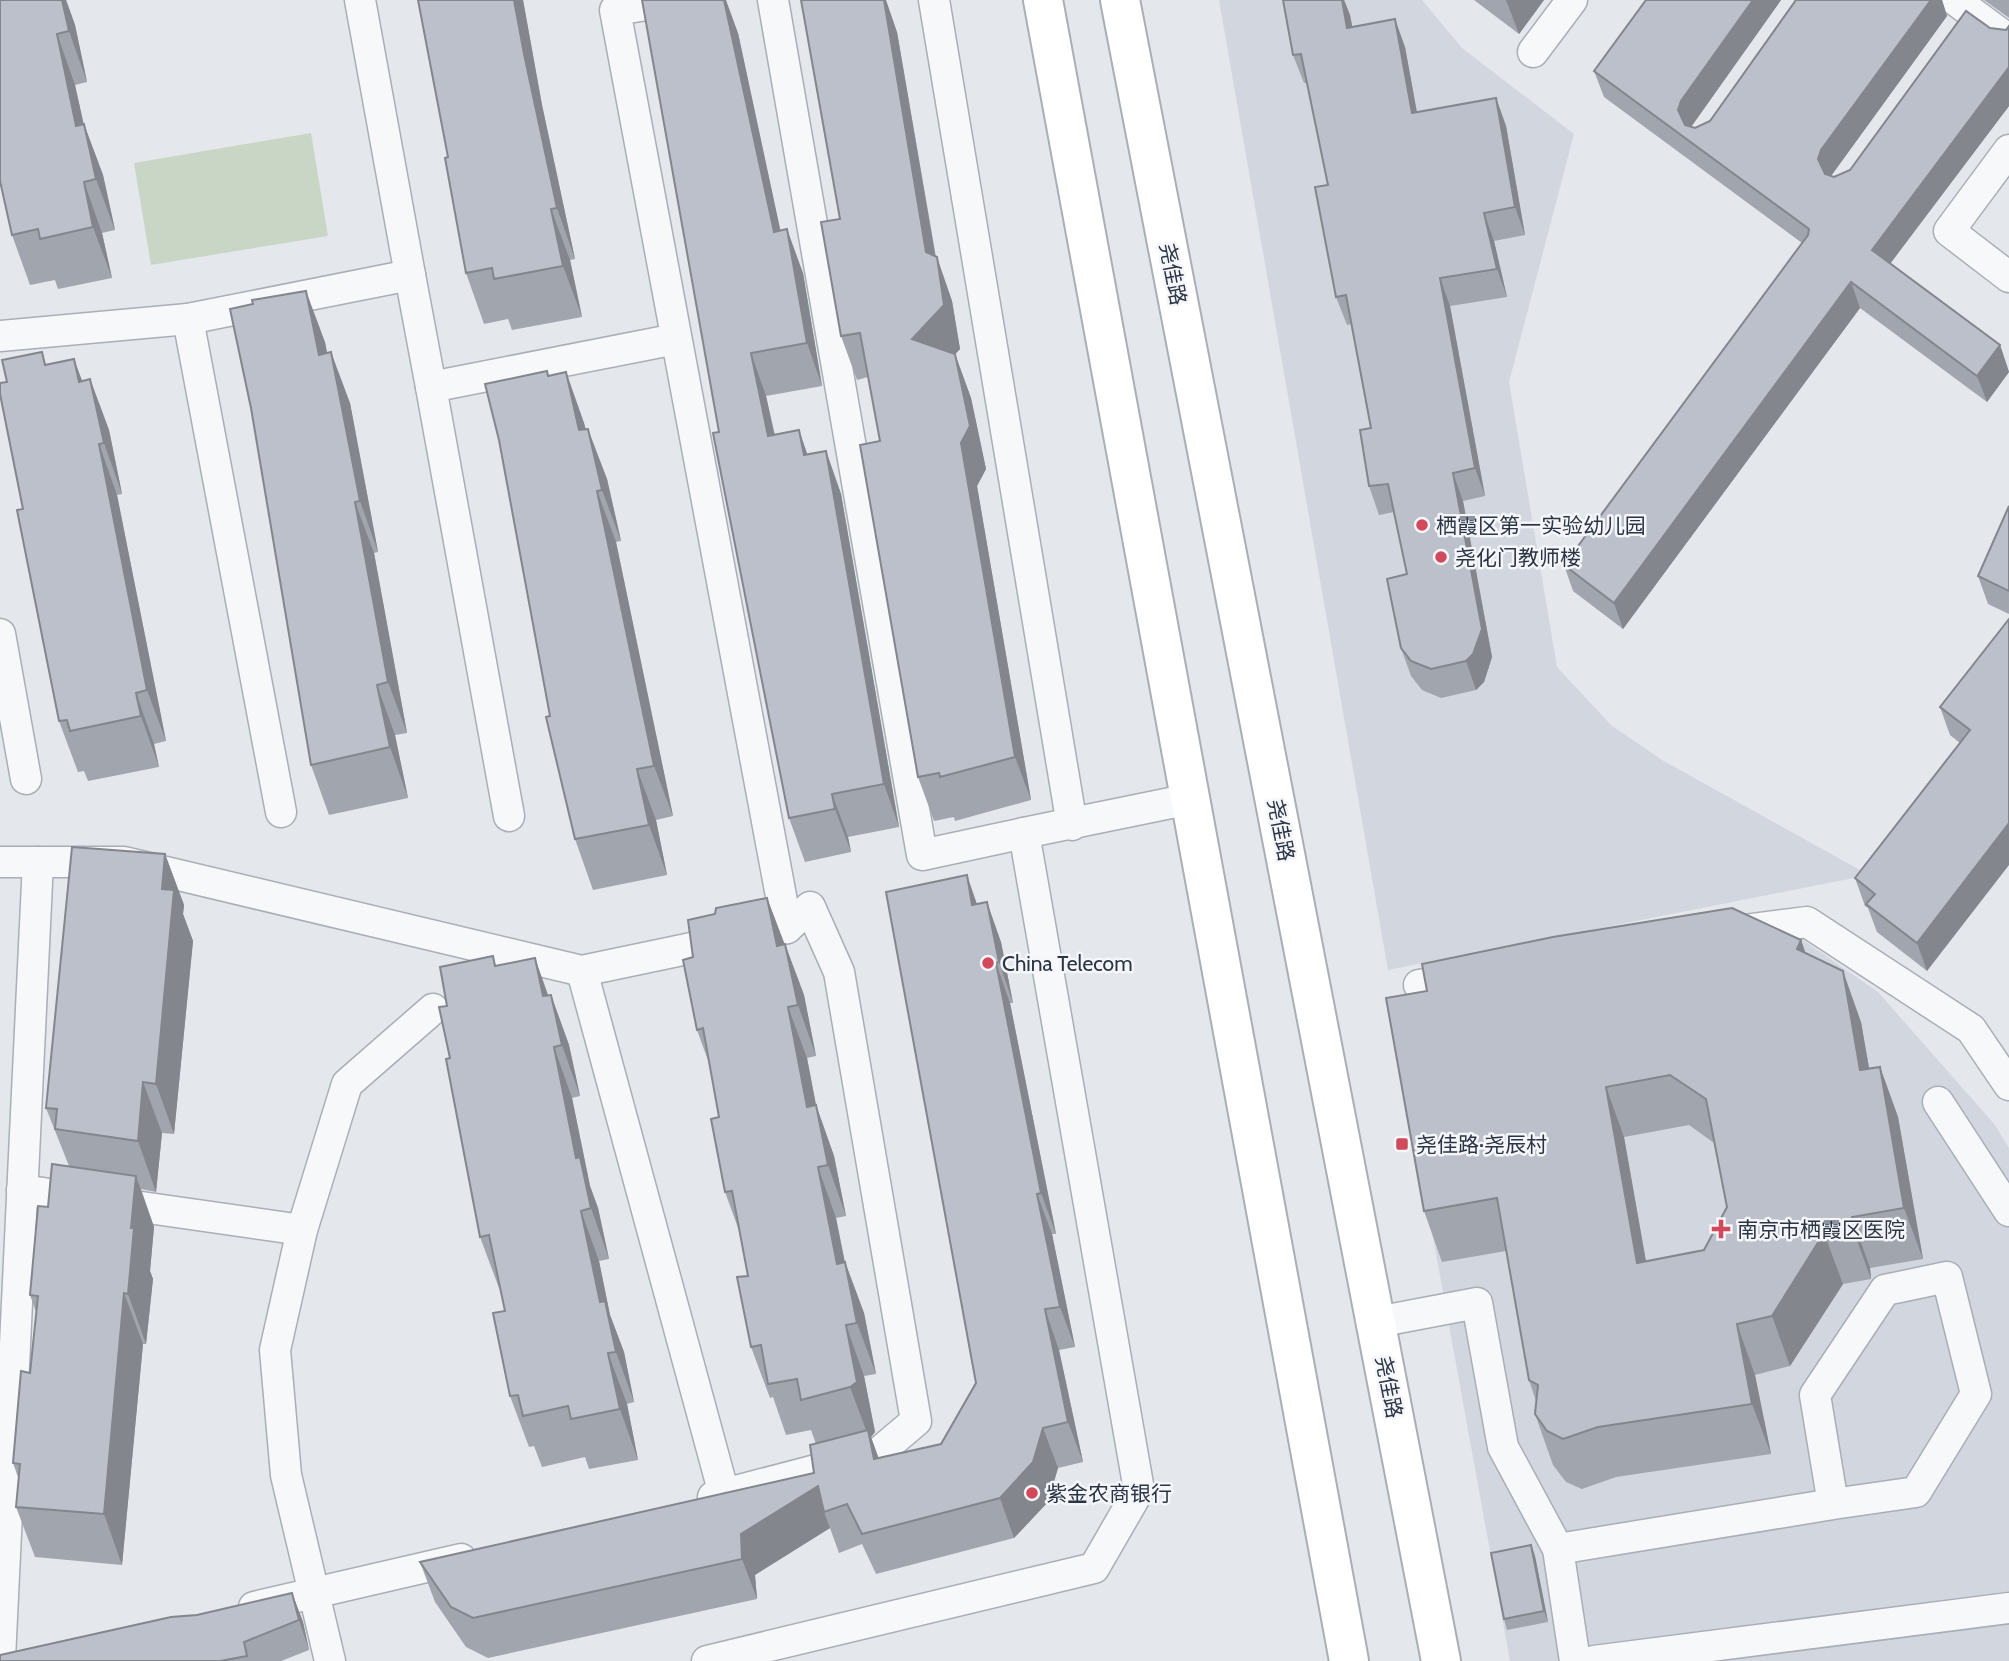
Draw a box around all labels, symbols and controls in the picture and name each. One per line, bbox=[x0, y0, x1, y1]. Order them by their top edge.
street label: 尧佳路 bbox=[1155, 241, 1191, 307]
place label: 栖霞区第一实验幼儿园 bbox=[1436, 513, 1646, 538]
marker: 栖霞区第一实验幼儿园 bbox=[1414, 517, 1430, 533]
place label: 尧化门教师楼 bbox=[1455, 545, 1581, 570]
marker: 尧化门教师楼 bbox=[1433, 549, 1449, 565]
street label: 尧佳路 bbox=[1263, 797, 1299, 863]
place label: China Telecom bbox=[1002, 951, 1133, 976]
marker: China Telecom bbox=[980, 955, 996, 971]
place label: 尧佳路·尧辰村 bbox=[1416, 1132, 1547, 1157]
marker: 尧佳路·尧辰村 bbox=[1394, 1136, 1410, 1152]
place label: 南京市栖霞区医院 bbox=[1737, 1217, 1905, 1242]
marker: 南京市栖霞区医院 bbox=[1711, 1219, 1731, 1239]
street label: 尧佳路 bbox=[1371, 1354, 1407, 1420]
place label: 紫金农商银行 bbox=[1046, 1481, 1172, 1506]
marker: 紫金农商银行 bbox=[1024, 1485, 1040, 1501]

